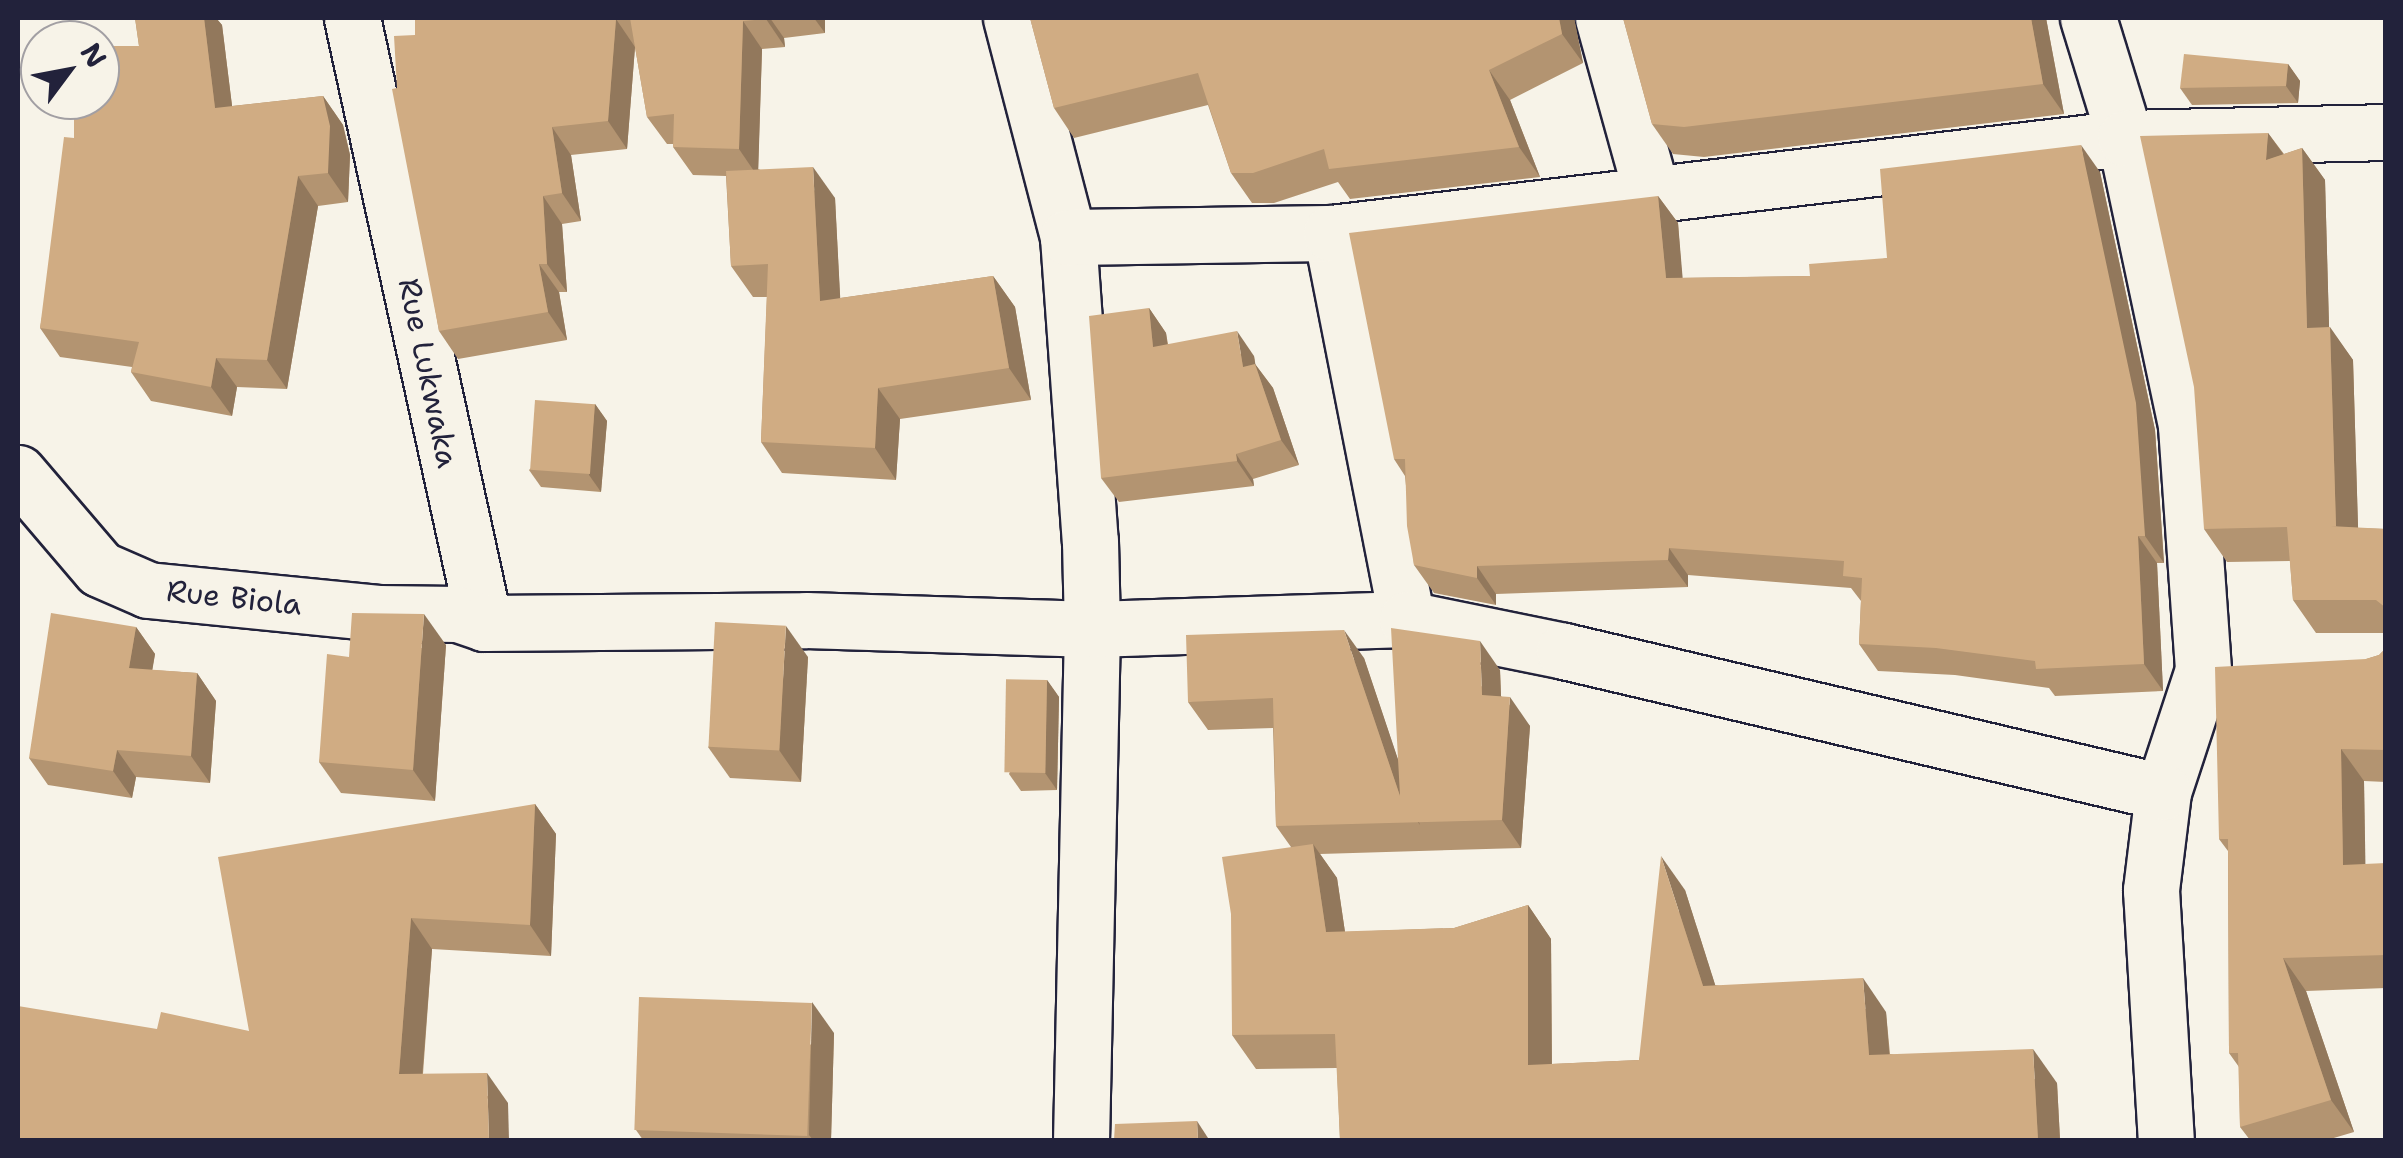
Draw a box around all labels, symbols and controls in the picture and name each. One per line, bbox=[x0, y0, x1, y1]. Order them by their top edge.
north arrow bbox=[20, 20, 120, 120]
text: N bbox=[72, 36, 116, 75]
street label: Rue Lukwaka bbox=[390, 275, 466, 471]
street label: Rue Biola bbox=[165, 573, 303, 623]

